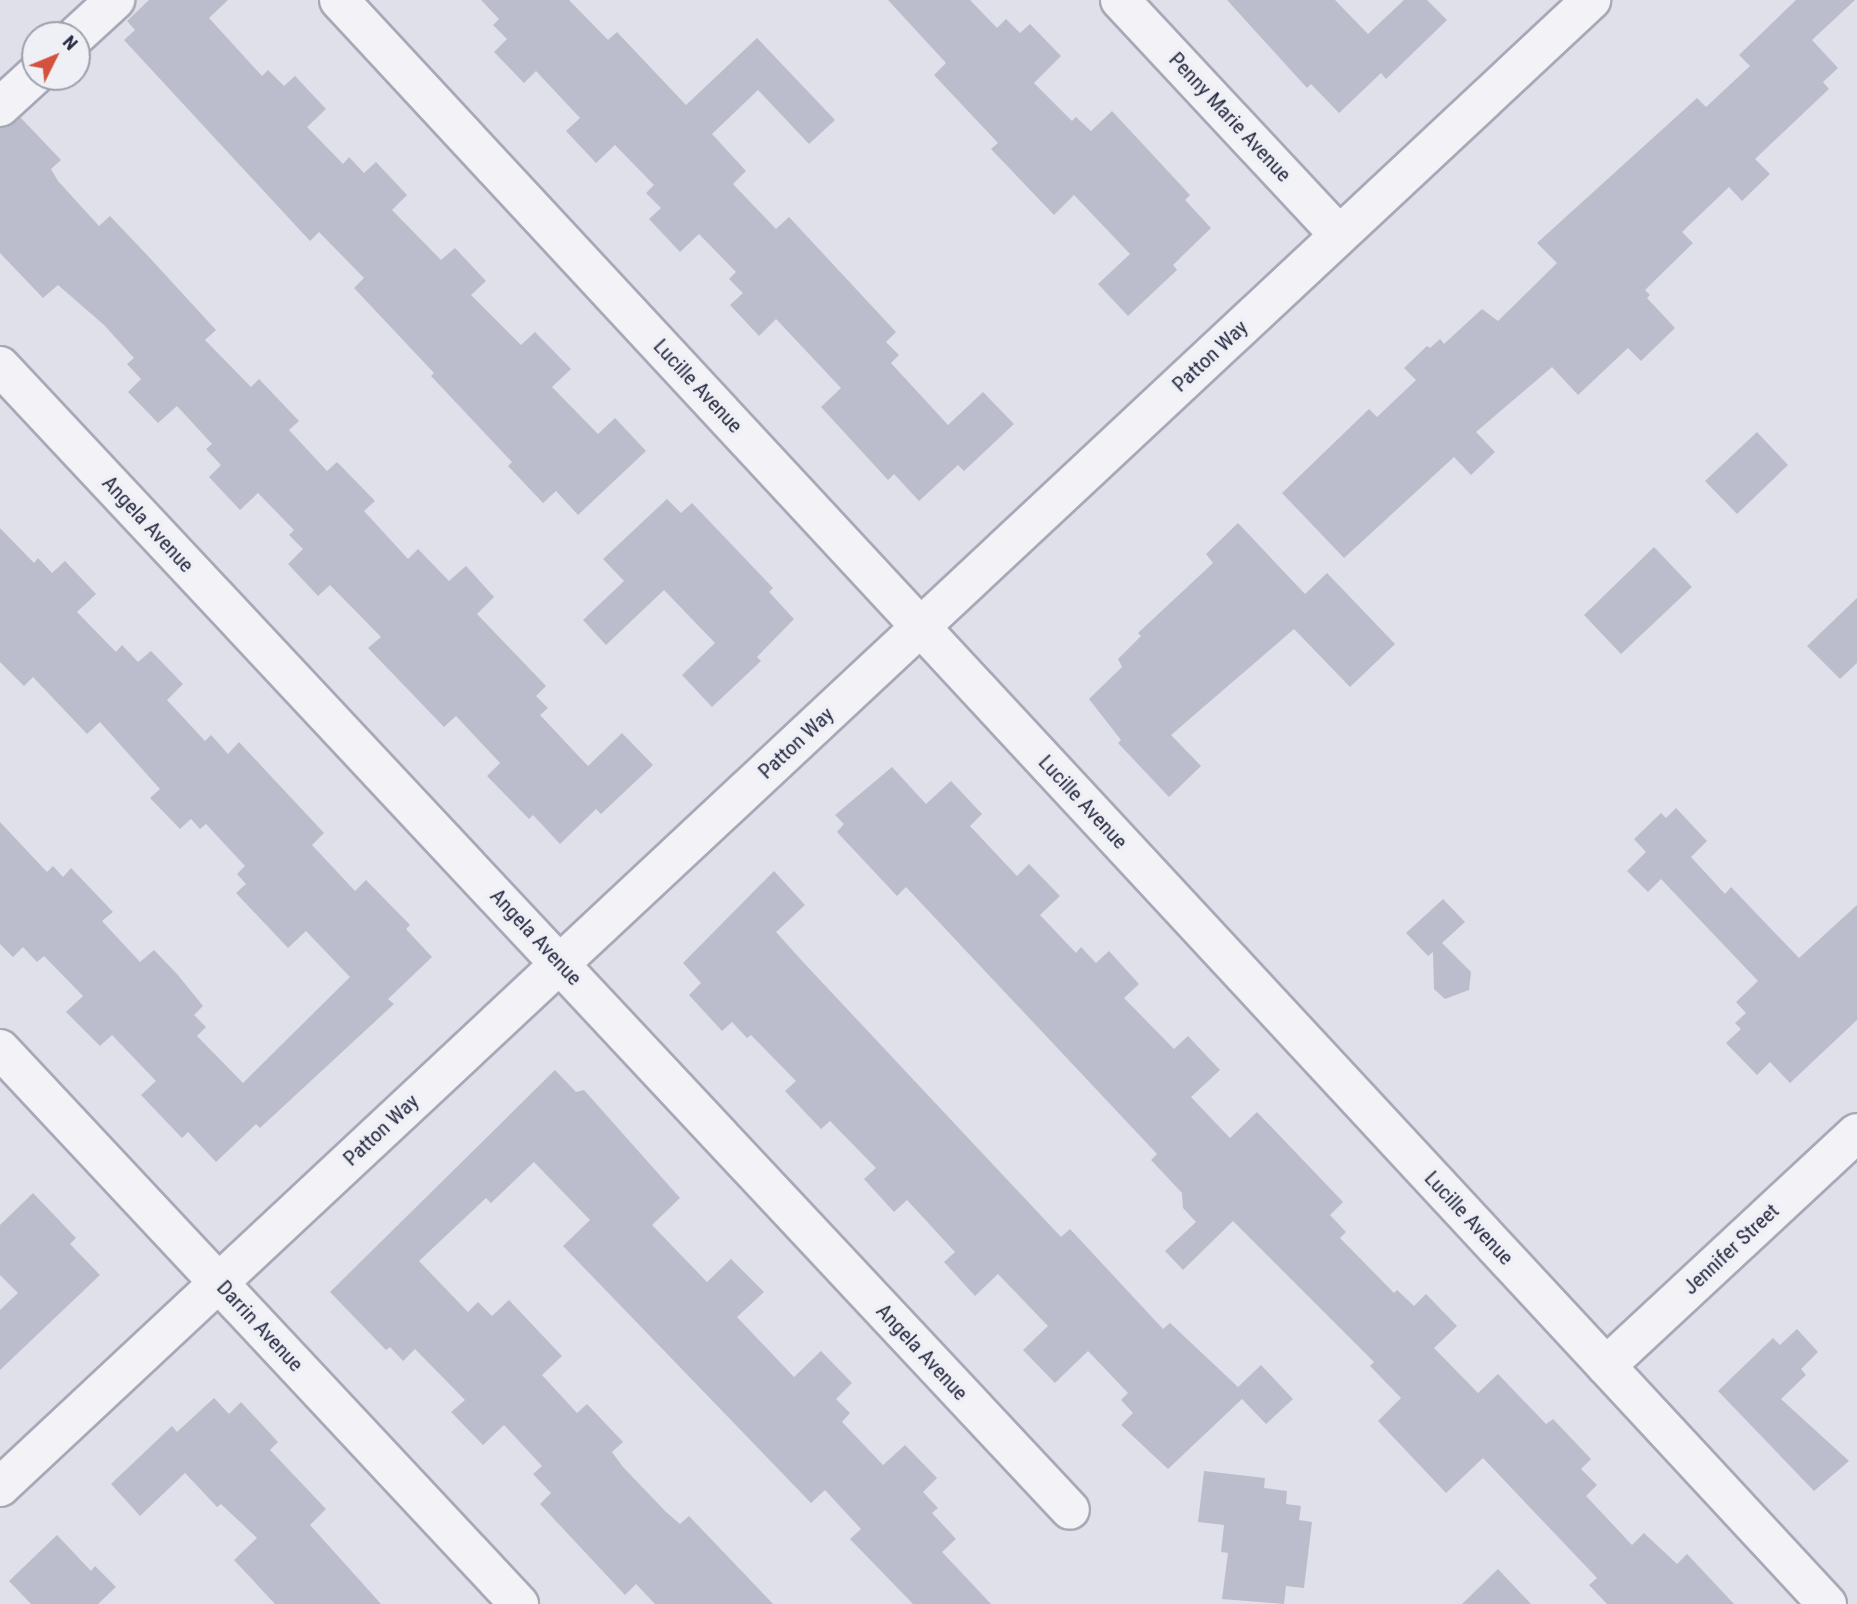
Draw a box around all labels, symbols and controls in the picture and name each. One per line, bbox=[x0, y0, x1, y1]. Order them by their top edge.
north arrow bbox=[21, 21, 91, 91]
text: N bbox=[58, 31, 83, 55]
street label: Penny Marie Avenue bbox=[1164, 47, 1296, 187]
street label: Patton Way bbox=[1167, 315, 1253, 397]
street label: Lucille Avenue bbox=[648, 334, 748, 438]
street label: Angela Avenue bbox=[97, 471, 199, 577]
street label: Patton Way bbox=[753, 702, 839, 784]
street label: Lucille Avenue bbox=[1033, 750, 1133, 854]
street label: Angela Avenue bbox=[485, 884, 587, 990]
street label: Patton Way bbox=[338, 1089, 424, 1171]
street label: Lucille Avenue bbox=[1419, 1166, 1519, 1270]
street label: Jennifer Street bbox=[1678, 1198, 1784, 1300]
street label: Darrin Avenue bbox=[212, 1275, 308, 1377]
street label: Angela Avenue bbox=[871, 1299, 973, 1405]

